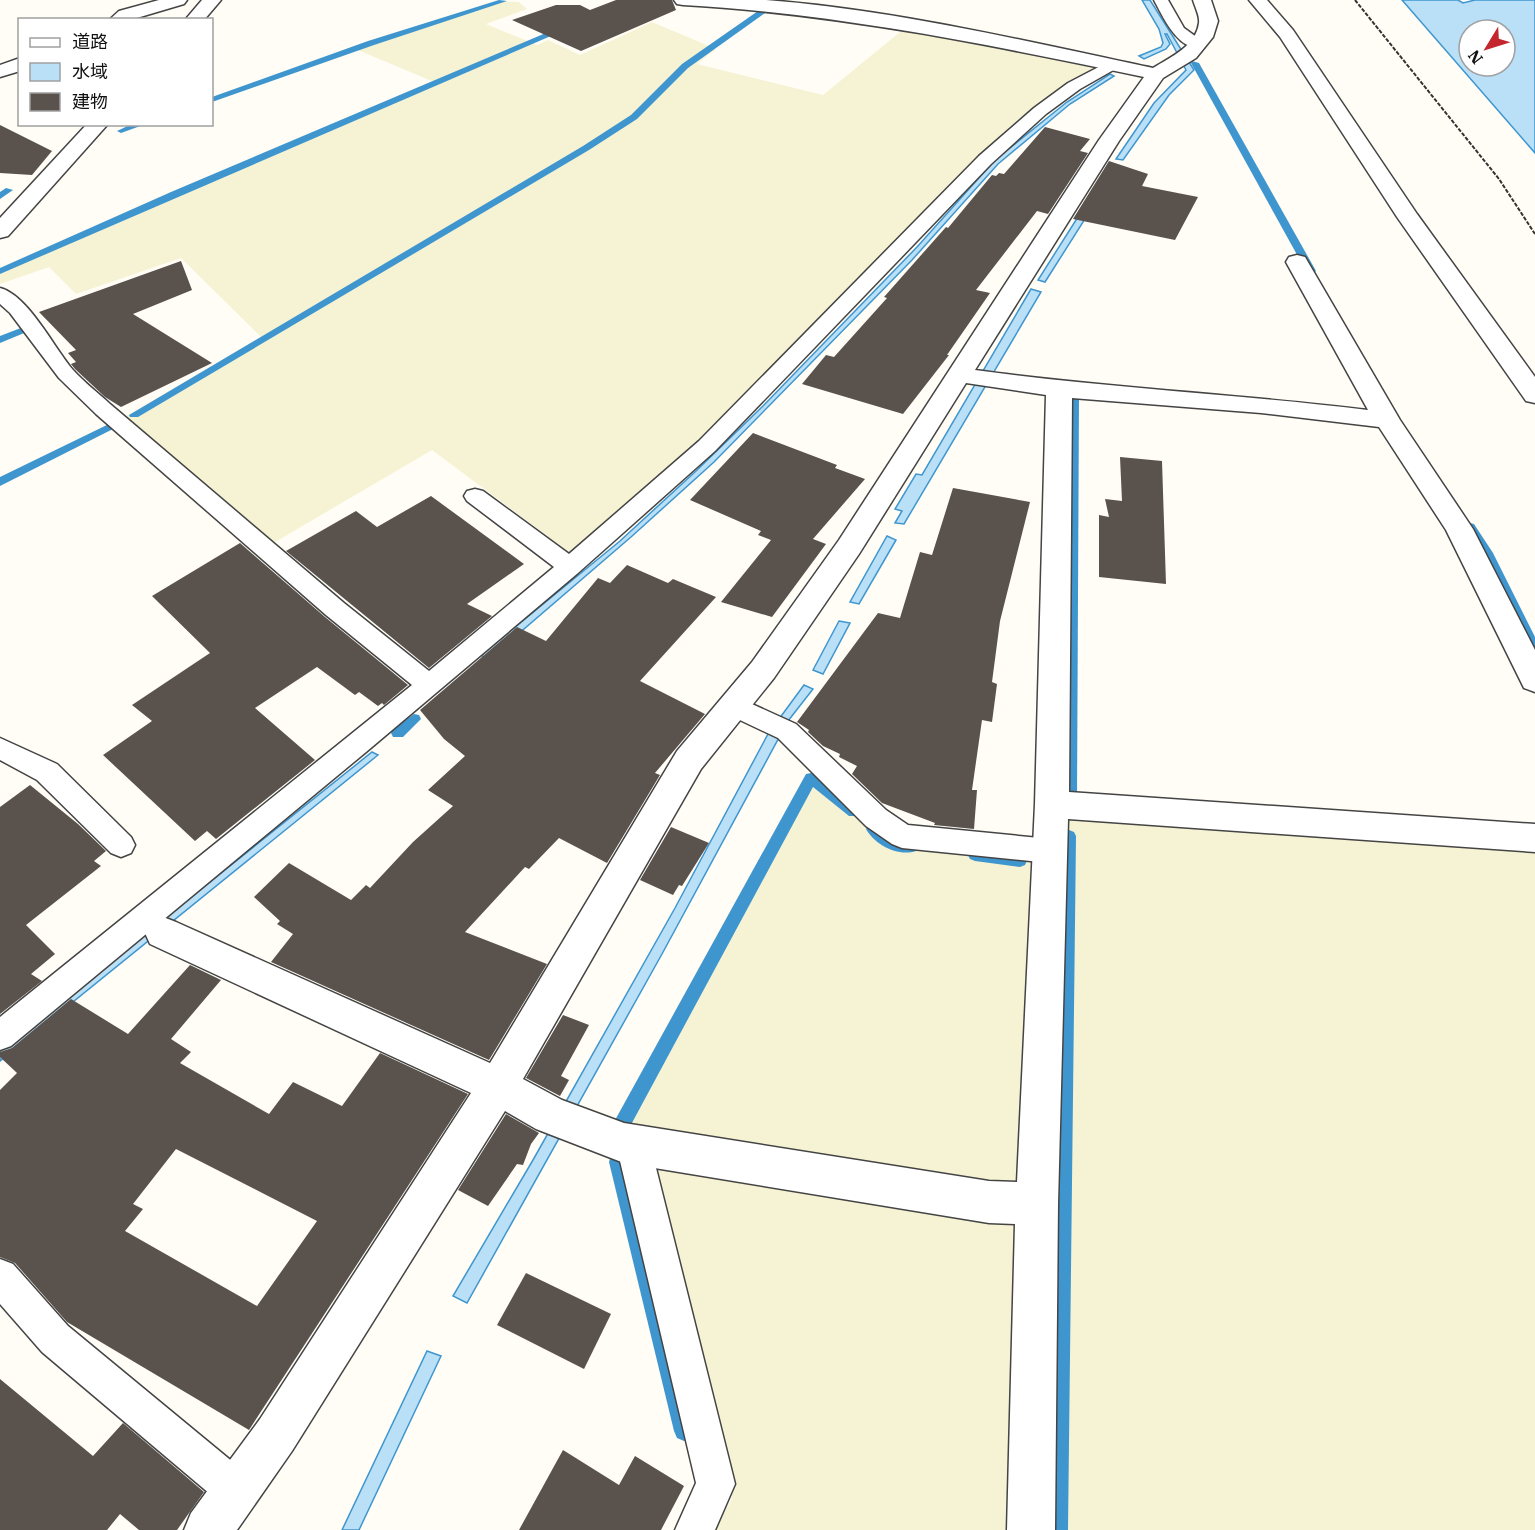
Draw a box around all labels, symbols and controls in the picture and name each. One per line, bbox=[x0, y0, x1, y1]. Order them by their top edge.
legend bbox=[18, 18, 213, 126]
north arrow bbox=[1457, 18, 1517, 78]
text: 道路 bbox=[72, 30, 108, 53]
text: N bbox=[1463, 46, 1487, 68]
text: 水域 bbox=[72, 60, 108, 83]
text: 建物 bbox=[72, 90, 108, 113]

